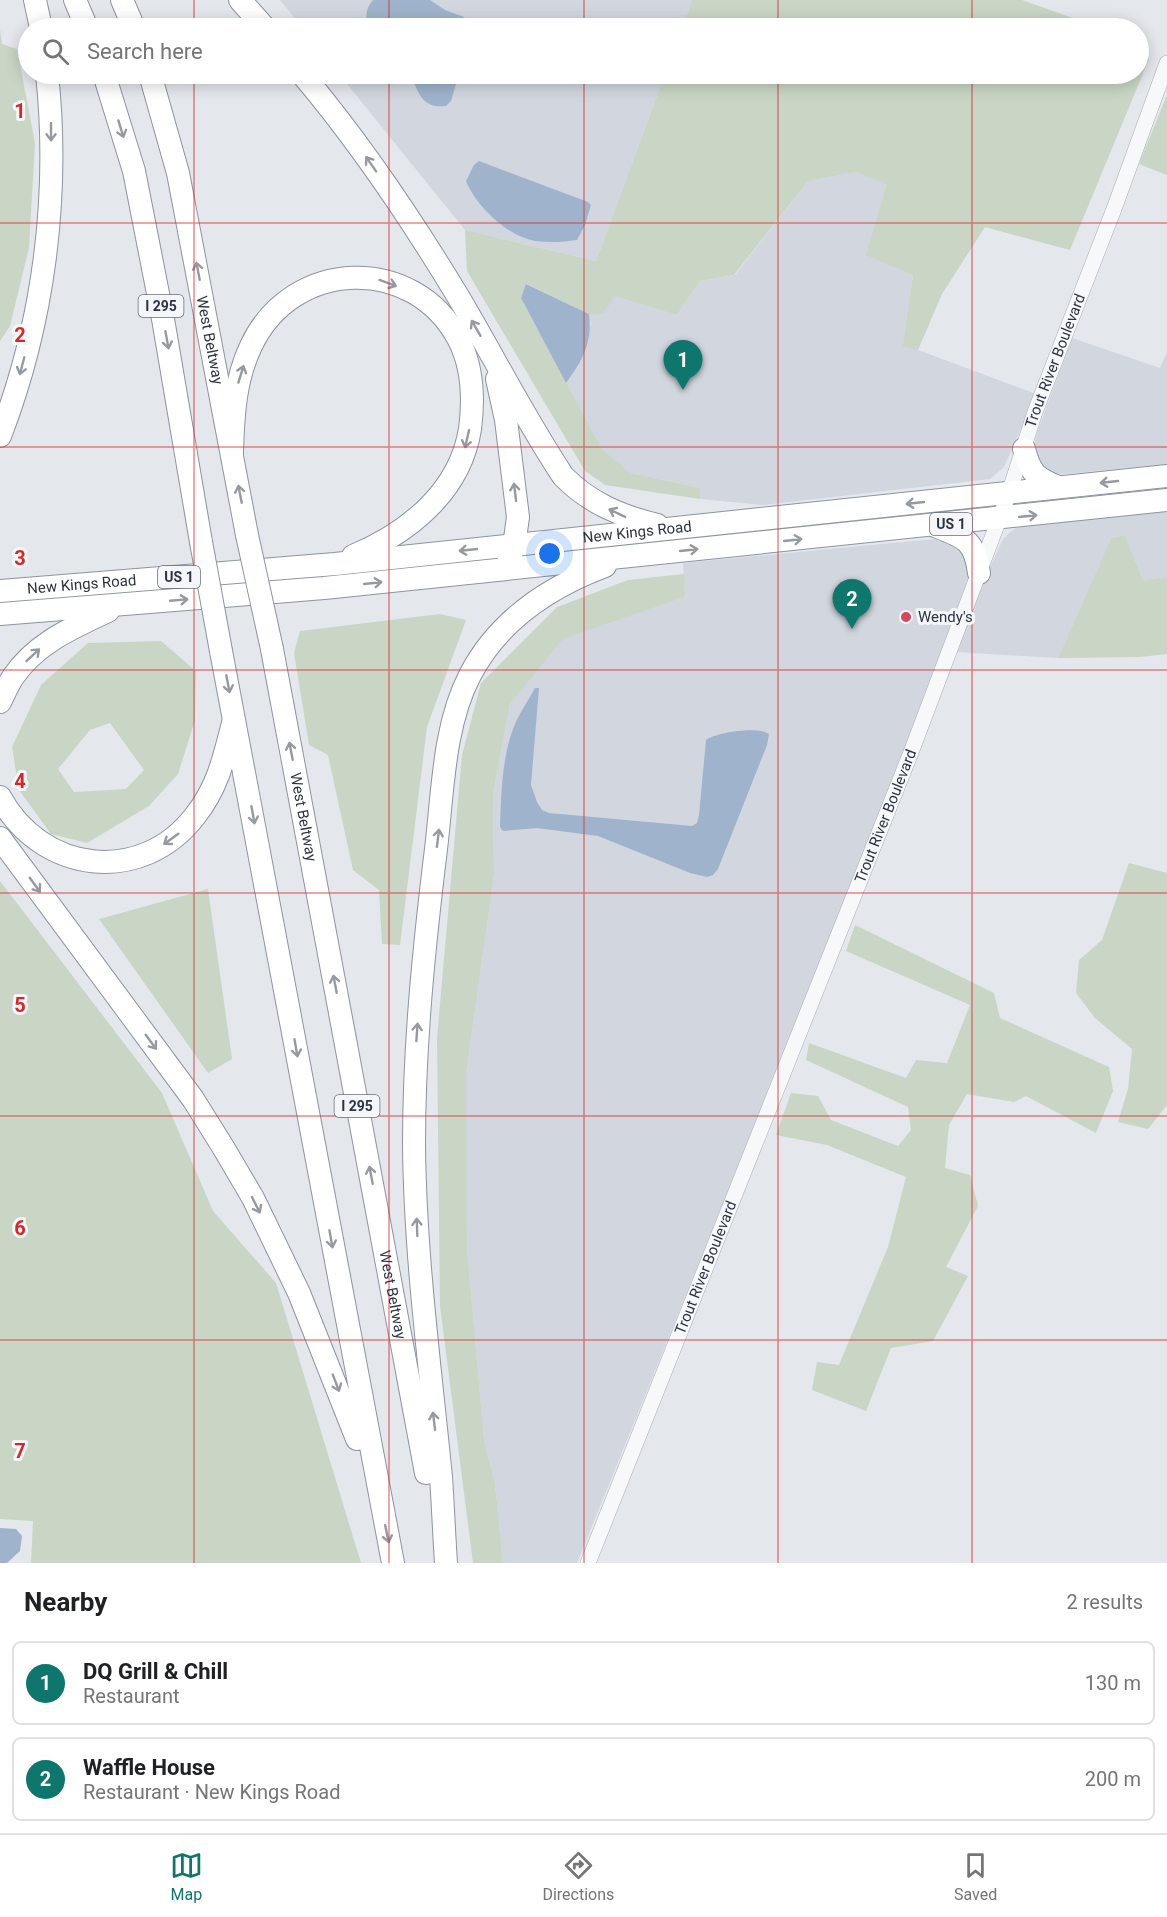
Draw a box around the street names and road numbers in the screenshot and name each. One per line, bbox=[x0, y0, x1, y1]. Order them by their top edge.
street label: Trout River Boulevard bbox=[1022, 291, 1089, 430]
street label: West Beltway bbox=[193, 294, 227, 386]
road number: I 295 bbox=[138, 295, 184, 317]
road number: US 1 bbox=[930, 513, 972, 535]
street label: New Kings Road bbox=[582, 517, 693, 547]
road number: US 1 bbox=[158, 566, 200, 588]
street label: New Kings Road bbox=[26, 571, 137, 598]
street label: Trout River Boulevard bbox=[851, 747, 920, 885]
street label: West Beltway bbox=[286, 771, 321, 863]
road number: I 295 bbox=[334, 1095, 380, 1117]
street label: Trout River Boulevard bbox=[671, 1198, 740, 1337]
street label: West Beltway bbox=[376, 1249, 410, 1341]

